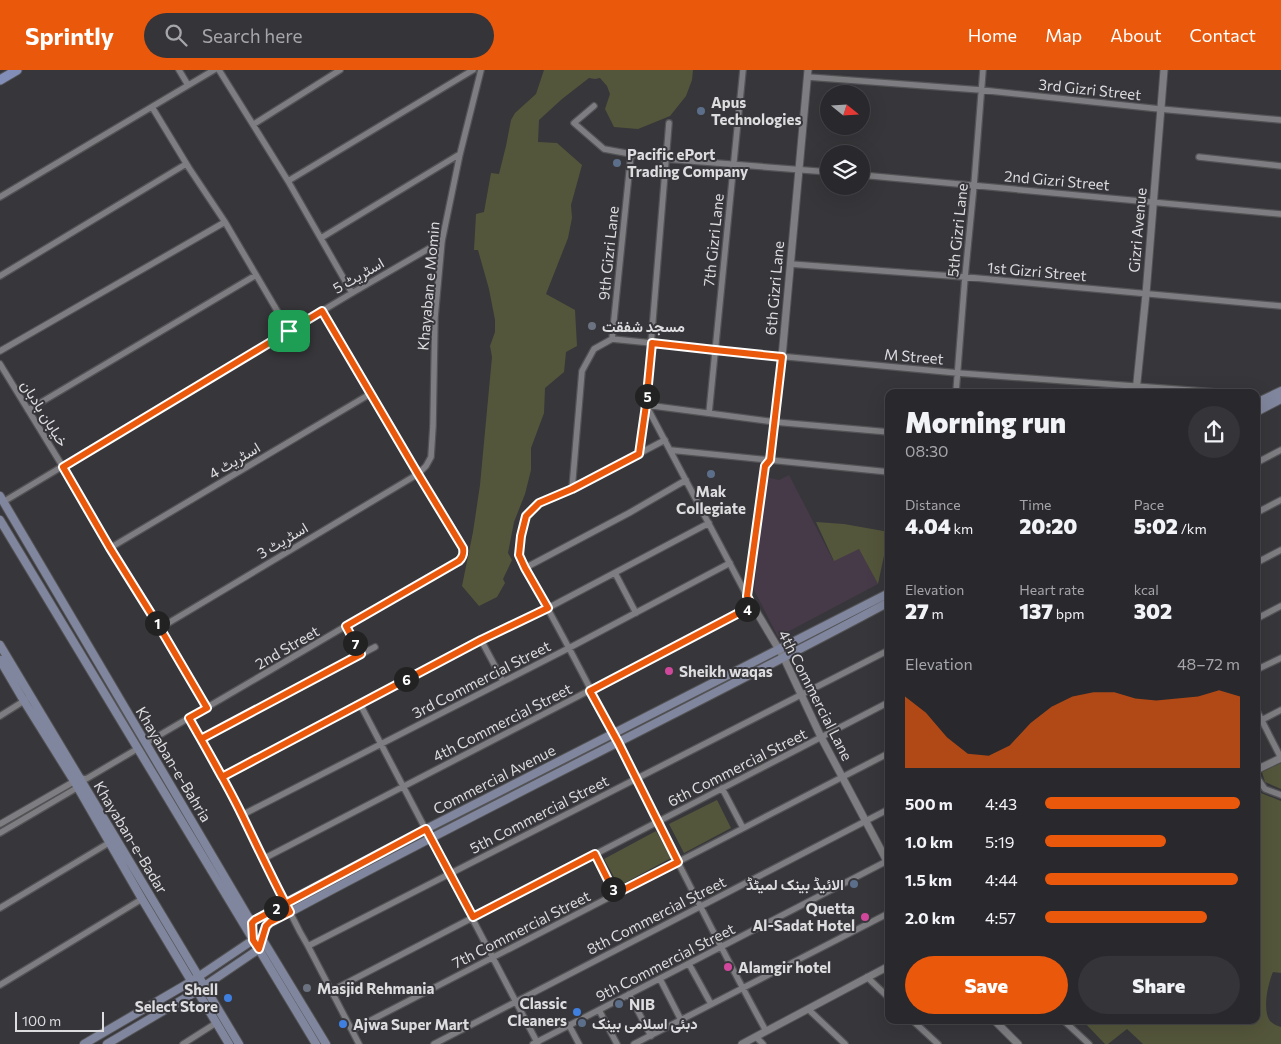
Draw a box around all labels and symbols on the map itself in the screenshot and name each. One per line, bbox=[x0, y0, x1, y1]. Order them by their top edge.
street label: 3rd Gizri Street bbox=[1038, 75, 1142, 103]
north arrow bbox=[820, 85, 870, 135]
place label: Apus Technologies bbox=[711, 93, 801, 128]
marker: Apus Technologies bbox=[695, 105, 707, 117]
place label: Pacific ePort Trading Company bbox=[627, 145, 749, 180]
marker: Pacific ePort Trading Company bbox=[611, 157, 623, 169]
street label: 2nd Gizri Street bbox=[1003, 166, 1111, 194]
street label: 5th Gizri Lane bbox=[943, 182, 971, 278]
street label: Gizri Avenue bbox=[1124, 187, 1150, 273]
street label: 7th Gizri Lane bbox=[699, 192, 727, 287]
street label: 9th Gizri Lane bbox=[594, 205, 622, 301]
street label: Khayaban e Momin bbox=[413, 221, 443, 351]
street label: 6th Gizri Lane bbox=[761, 240, 787, 336]
street label: اسٹریٹ 5 bbox=[329, 253, 387, 298]
street label: 1st Gizri Street bbox=[987, 258, 1087, 284]
pin bbox=[268, 310, 310, 352]
place label: مسجد شفقت bbox=[602, 317, 685, 336]
marker: مسجد شفقت bbox=[586, 320, 598, 332]
street label: M Street bbox=[884, 344, 944, 368]
street label: خیابان بادبان bbox=[17, 377, 72, 450]
pin: 5 bbox=[634, 384, 660, 408]
street label: اسٹریٹ 4 bbox=[205, 438, 263, 483]
marker: Mak Collegiate bbox=[705, 468, 717, 480]
place label: Mak Collegiate bbox=[676, 482, 746, 517]
street label: اسٹریٹ 3 bbox=[253, 518, 311, 563]
pin: 4 bbox=[734, 596, 760, 622]
pin: 1 bbox=[144, 610, 170, 636]
street label: 2nd Street bbox=[252, 621, 322, 673]
street label: 4th Commercial Lane bbox=[775, 627, 857, 763]
pin: 7 bbox=[342, 630, 368, 656]
street label: 3rd Commercial Street bbox=[409, 636, 553, 722]
place label: Sheikh waqas bbox=[679, 662, 773, 680]
marker: Sheikh waqas bbox=[663, 665, 675, 677]
pin: 6 bbox=[394, 666, 418, 692]
street label: 4th Commercial Street bbox=[429, 679, 575, 765]
street label: Khayaban-e-Bahria bbox=[132, 703, 216, 825]
street label: 6th Commercial Street bbox=[664, 724, 810, 810]
street label: Commercial Avenue bbox=[430, 740, 558, 818]
street label: 5th Commercial Street bbox=[467, 771, 611, 857]
street label: Khayaban-e-Badar bbox=[90, 778, 172, 896]
street label: 8th Commercial Street bbox=[583, 872, 729, 958]
place label: الائیڈ بینک لمیٹڈ bbox=[746, 875, 844, 894]
pin: 3 bbox=[600, 876, 626, 902]
marker: الائیڈ بینک لمیٹڈ bbox=[848, 878, 860, 890]
street label: 7th Commercial Street bbox=[449, 886, 593, 972]
pin: 2 bbox=[264, 896, 288, 920]
place label: Quetta Al-Sadat Hotel bbox=[753, 899, 855, 934]
marker: Quetta Al-Sadat Hotel bbox=[859, 911, 871, 923]
street label: 9th Commercial Street bbox=[592, 919, 738, 1005]
place label: Alamgir hotel bbox=[738, 958, 831, 976]
marker: Alamgir hotel bbox=[722, 961, 734, 973]
place label: Masjid Rehmania bbox=[317, 979, 434, 997]
place label: Shell Select Store bbox=[135, 980, 218, 1015]
marker: Masjid Rehmania bbox=[301, 982, 313, 994]
marker: Shell Select Store bbox=[222, 992, 234, 1004]
place label: Classic Cleaners bbox=[507, 994, 567, 1029]
place label: NIB bbox=[629, 995, 655, 1013]
marker: NIB bbox=[613, 998, 625, 1010]
marker: Classic Cleaners bbox=[571, 1006, 583, 1018]
scale bar bbox=[15, 1009, 104, 1032]
place label: دبئی اسلامی بینک bbox=[592, 1014, 698, 1033]
place label: Ajwa Super Mart bbox=[353, 1015, 469, 1033]
marker: دبئی اسلامی بینک bbox=[576, 1017, 588, 1029]
marker: Ajwa Super Mart bbox=[337, 1018, 349, 1030]

